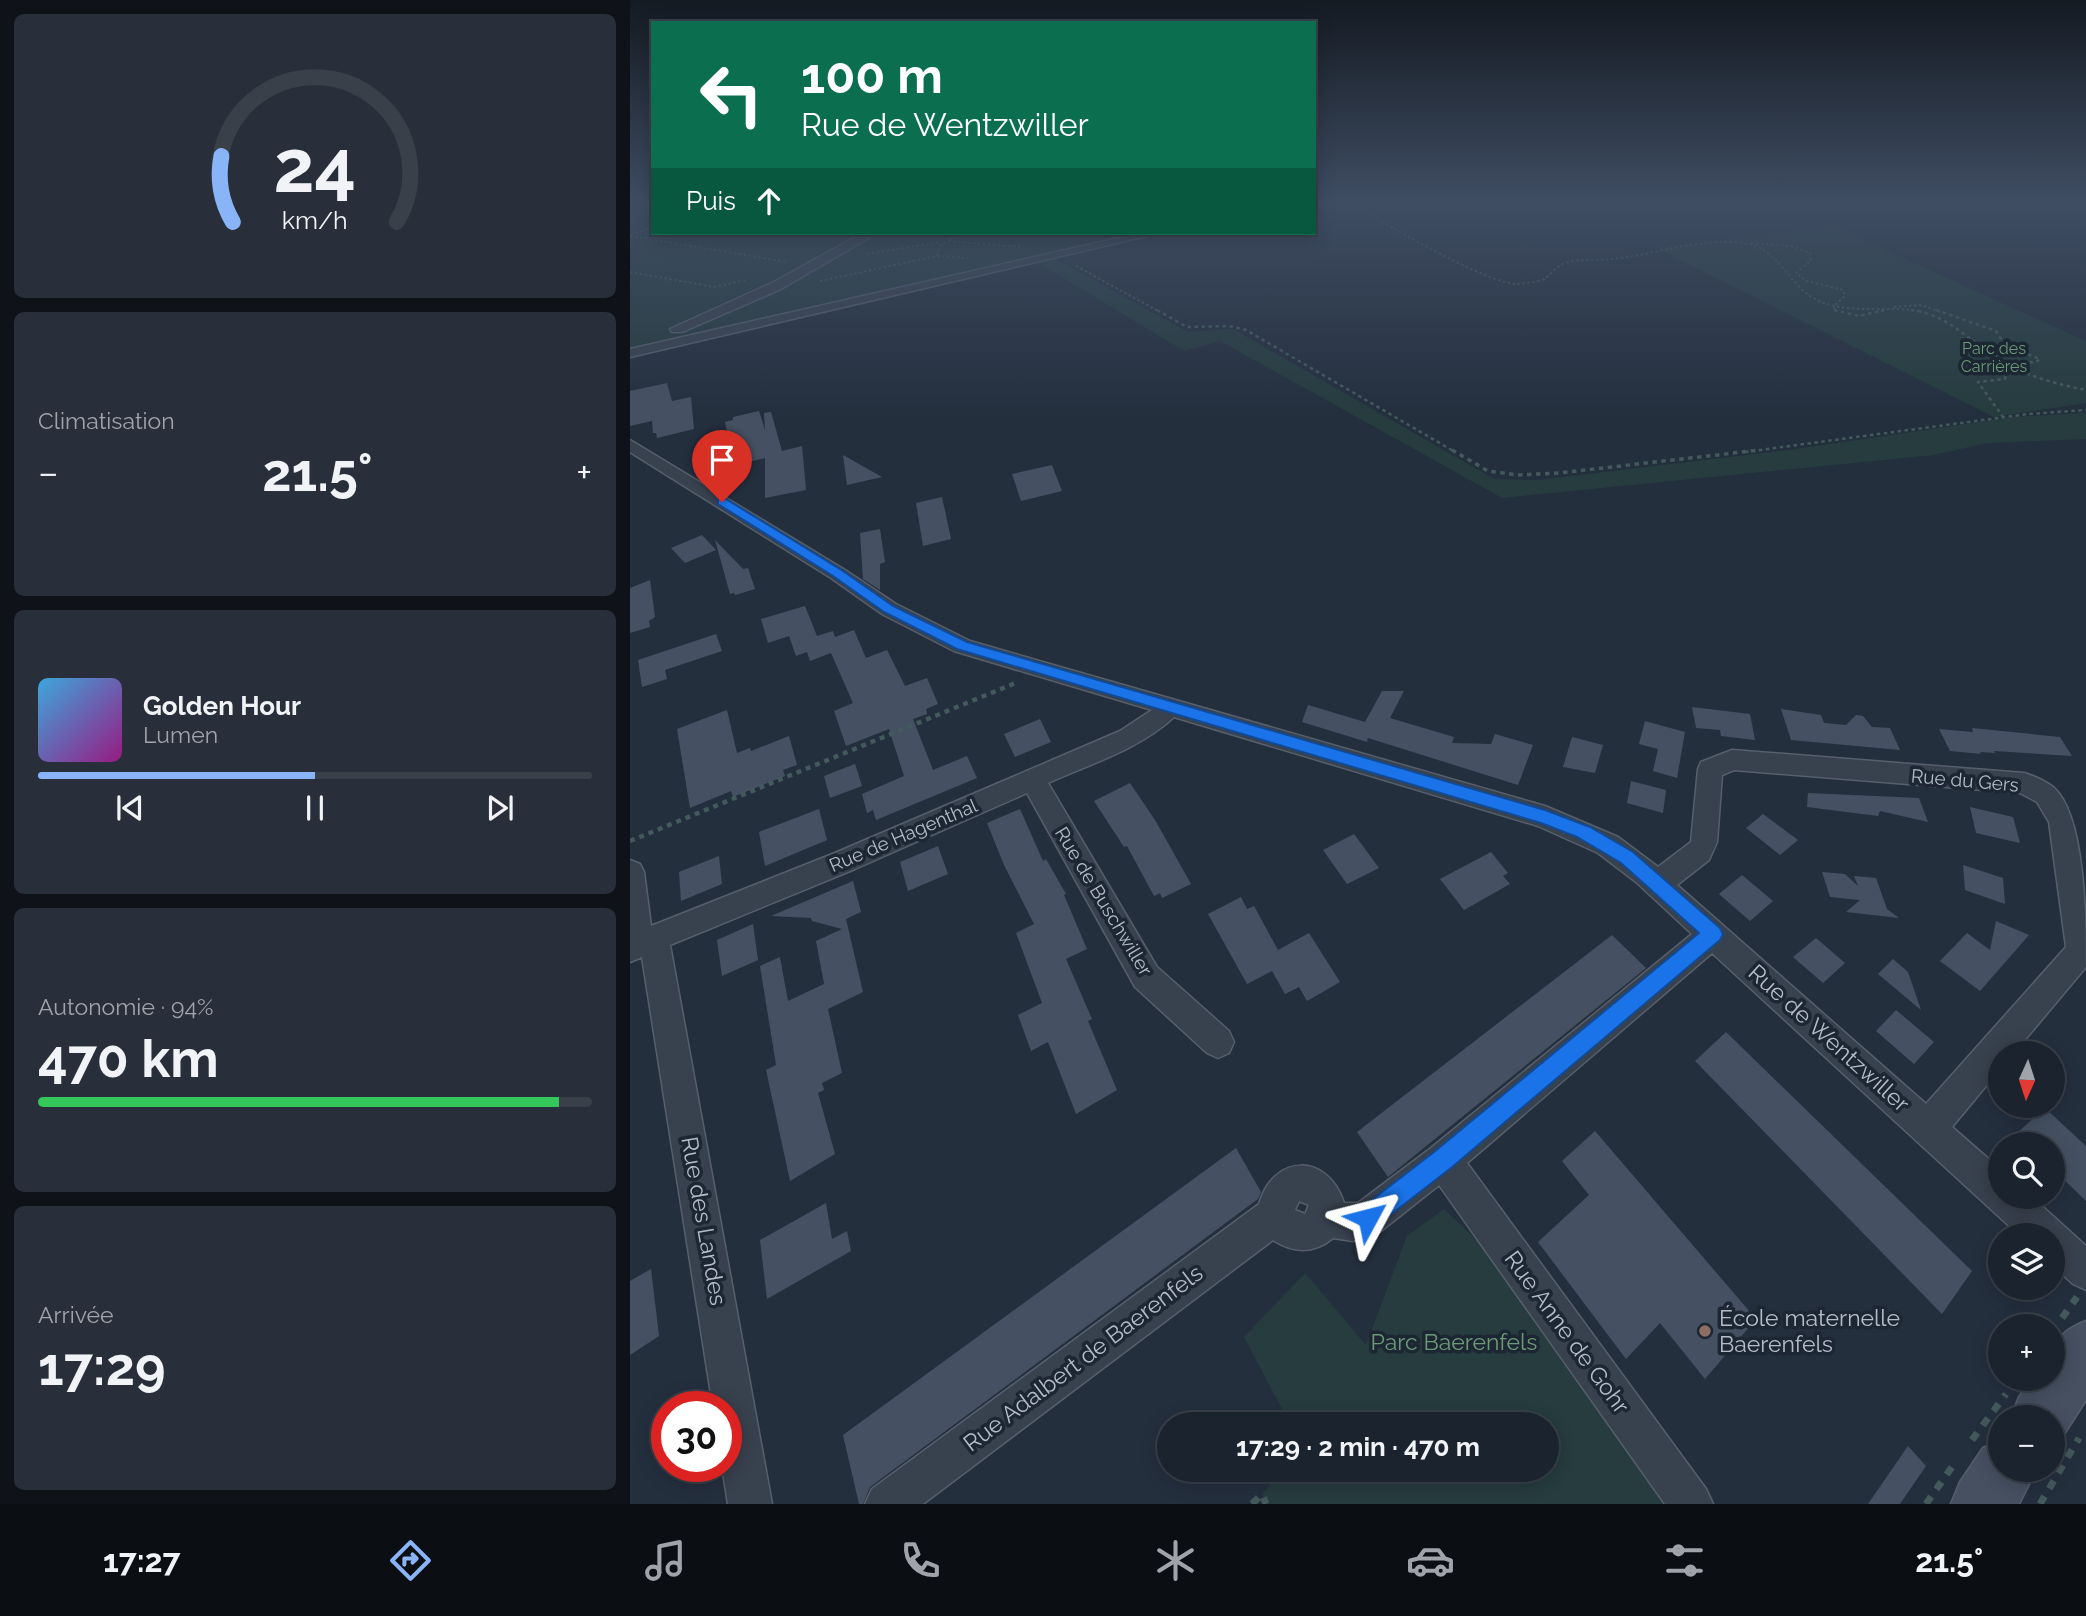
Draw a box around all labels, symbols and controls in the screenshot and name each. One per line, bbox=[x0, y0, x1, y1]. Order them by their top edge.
text: 100 m bbox=[801, 47, 943, 104]
icon: left bbox=[686, 49, 777, 140]
text: Rue de Wentzwiller bbox=[801, 106, 1089, 143]
text: 24 bbox=[274, 124, 356, 209]
icon: ahead bbox=[750, 182, 788, 220]
text: Puis bbox=[686, 186, 736, 216]
text: km/h bbox=[282, 205, 348, 235]
park label: Parc des Carrières bbox=[1961, 339, 2027, 376]
text: Climatisation bbox=[38, 407, 175, 434]
pin bbox=[692, 430, 752, 502]
icon: arrive bbox=[703, 441, 741, 479]
text: 21.5° bbox=[262, 442, 373, 503]
text: − bbox=[38, 450, 58, 495]
text: + bbox=[576, 450, 592, 495]
text: Golden Hour bbox=[143, 691, 301, 721]
text: Lumen bbox=[143, 721, 218, 748]
street label: Rue du Gers bbox=[1910, 764, 2020, 796]
icon: previous bbox=[111, 789, 149, 827]
icon: pause bbox=[296, 789, 334, 827]
icon: next bbox=[481, 789, 519, 827]
street label: Rue de Hagenthal bbox=[826, 794, 981, 876]
street label: Rue de Buschwiller bbox=[1051, 823, 1157, 980]
street label: Rue de Wentzwiller bbox=[1743, 958, 1915, 1117]
text: Autonomie · 94% bbox=[38, 993, 213, 1020]
text: 470 km bbox=[38, 1028, 219, 1089]
north arrow bbox=[1988, 1041, 2065, 1118]
map controls bbox=[1988, 1041, 2065, 1482]
button: search bbox=[1988, 1132, 2065, 1209]
street label: Rue des Landes bbox=[676, 1134, 733, 1307]
position arrow bbox=[1331, 1181, 1405, 1255]
button: layers bbox=[1988, 1223, 2065, 1300]
street label: Rue Anne de Gohr bbox=[1499, 1245, 1635, 1418]
street label: Rue Adalbert de Baerenfels bbox=[958, 1259, 1208, 1456]
text: Arrivée bbox=[38, 1301, 114, 1328]
place label: École maternelle Baerenfels bbox=[1719, 1304, 1900, 1357]
button: + bbox=[1988, 1314, 2065, 1391]
marker: École maternelle Baerenfels bbox=[1697, 1323, 1713, 1339]
park label: Parc Baerenfels bbox=[1371, 1328, 1537, 1355]
text: 17:29 bbox=[38, 1336, 166, 1397]
speed limit sign: 30 bbox=[651, 1391, 742, 1482]
button: − bbox=[1988, 1405, 2065, 1482]
text: 17:29 · 2 min · 470 m bbox=[1236, 1432, 1480, 1462]
icon: directions bbox=[386, 1536, 435, 1585]
icon: music bbox=[641, 1536, 690, 1585]
icon: phone bbox=[896, 1536, 945, 1585]
icon: climate bbox=[1151, 1536, 1200, 1585]
icon: car bbox=[1406, 1536, 1455, 1585]
icon: filters bbox=[1660, 1536, 1709, 1585]
text: 17:27 bbox=[103, 1542, 181, 1579]
text: 21.5° bbox=[1915, 1542, 1983, 1579]

